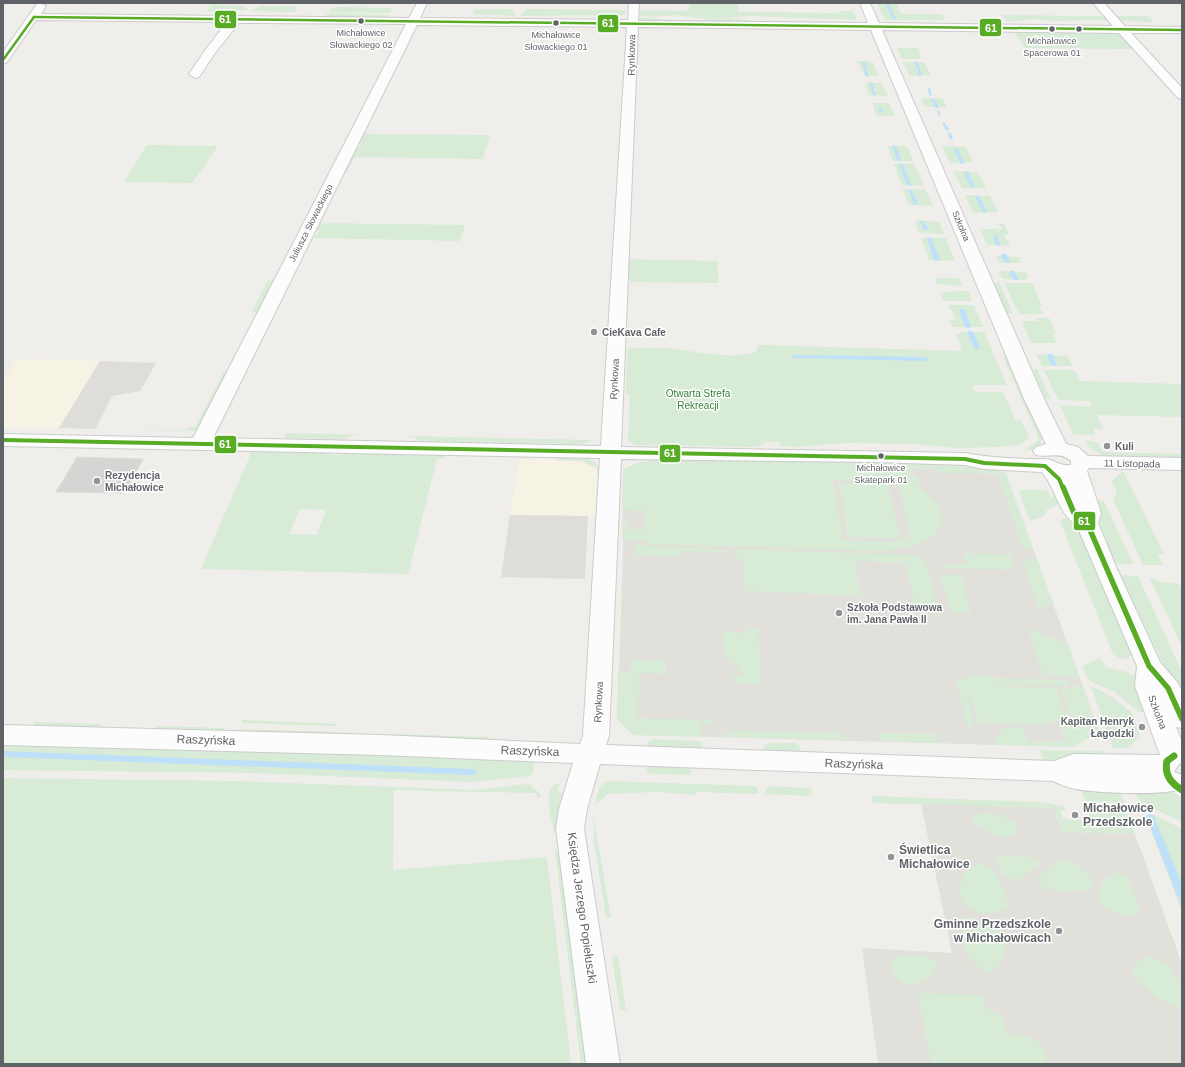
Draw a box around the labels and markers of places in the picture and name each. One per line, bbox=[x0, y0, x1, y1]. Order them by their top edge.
marker: Michałowice Słowackiego 02 bbox=[356, 16, 366, 26]
marker: Michałowice Słowackiego 01 bbox=[551, 18, 561, 28]
marker: Michałowice Spacerowa 01 bbox=[1047, 24, 1057, 34]
unlabelled marker bbox=[1074, 24, 1084, 34]
place label: Michałowice Słowackiego 02 bbox=[329, 28, 393, 50]
place label: Michałowice Słowackiego 01 bbox=[524, 30, 588, 52]
place label: Michałowice Spacerowa 01 bbox=[1023, 36, 1081, 58]
marker: CieKava Cafe bbox=[589, 327, 599, 337]
place label: CieKava Cafe bbox=[602, 327, 666, 338]
marker: Kuli bbox=[1102, 441, 1112, 451]
place label: Kuli bbox=[1115, 441, 1134, 452]
marker: Michałowice Skatepark 01 bbox=[876, 451, 886, 461]
place label: Michałowice Skatepark 01 bbox=[854, 463, 908, 485]
place label: Rezydencja Michałowice bbox=[105, 470, 164, 493]
marker: Rezydencja Michałowice bbox=[92, 476, 102, 486]
place label: Szkoła Podstawowa im. Jana Pawła II bbox=[847, 602, 942, 625]
marker: Szkoła Podstawowa im. Jana Pawła II bbox=[834, 608, 844, 618]
place label: Kapitan Henryk Łagodzki bbox=[1061, 716, 1134, 739]
marker: Kapitan Henryk Łagodzki bbox=[1137, 722, 1147, 732]
place label: Michałowice Przedszkole bbox=[1083, 801, 1154, 829]
marker: Michałowice Przedszkole bbox=[1070, 810, 1080, 820]
place label: Świetlica Michałowice bbox=[899, 842, 970, 871]
marker: Świetlica Michałowice bbox=[886, 852, 896, 862]
place label: Gminne Przedszkole w Michałowicach bbox=[934, 917, 1051, 945]
marker: Gminne Przedszkole w Michałowicach bbox=[1054, 926, 1064, 936]

